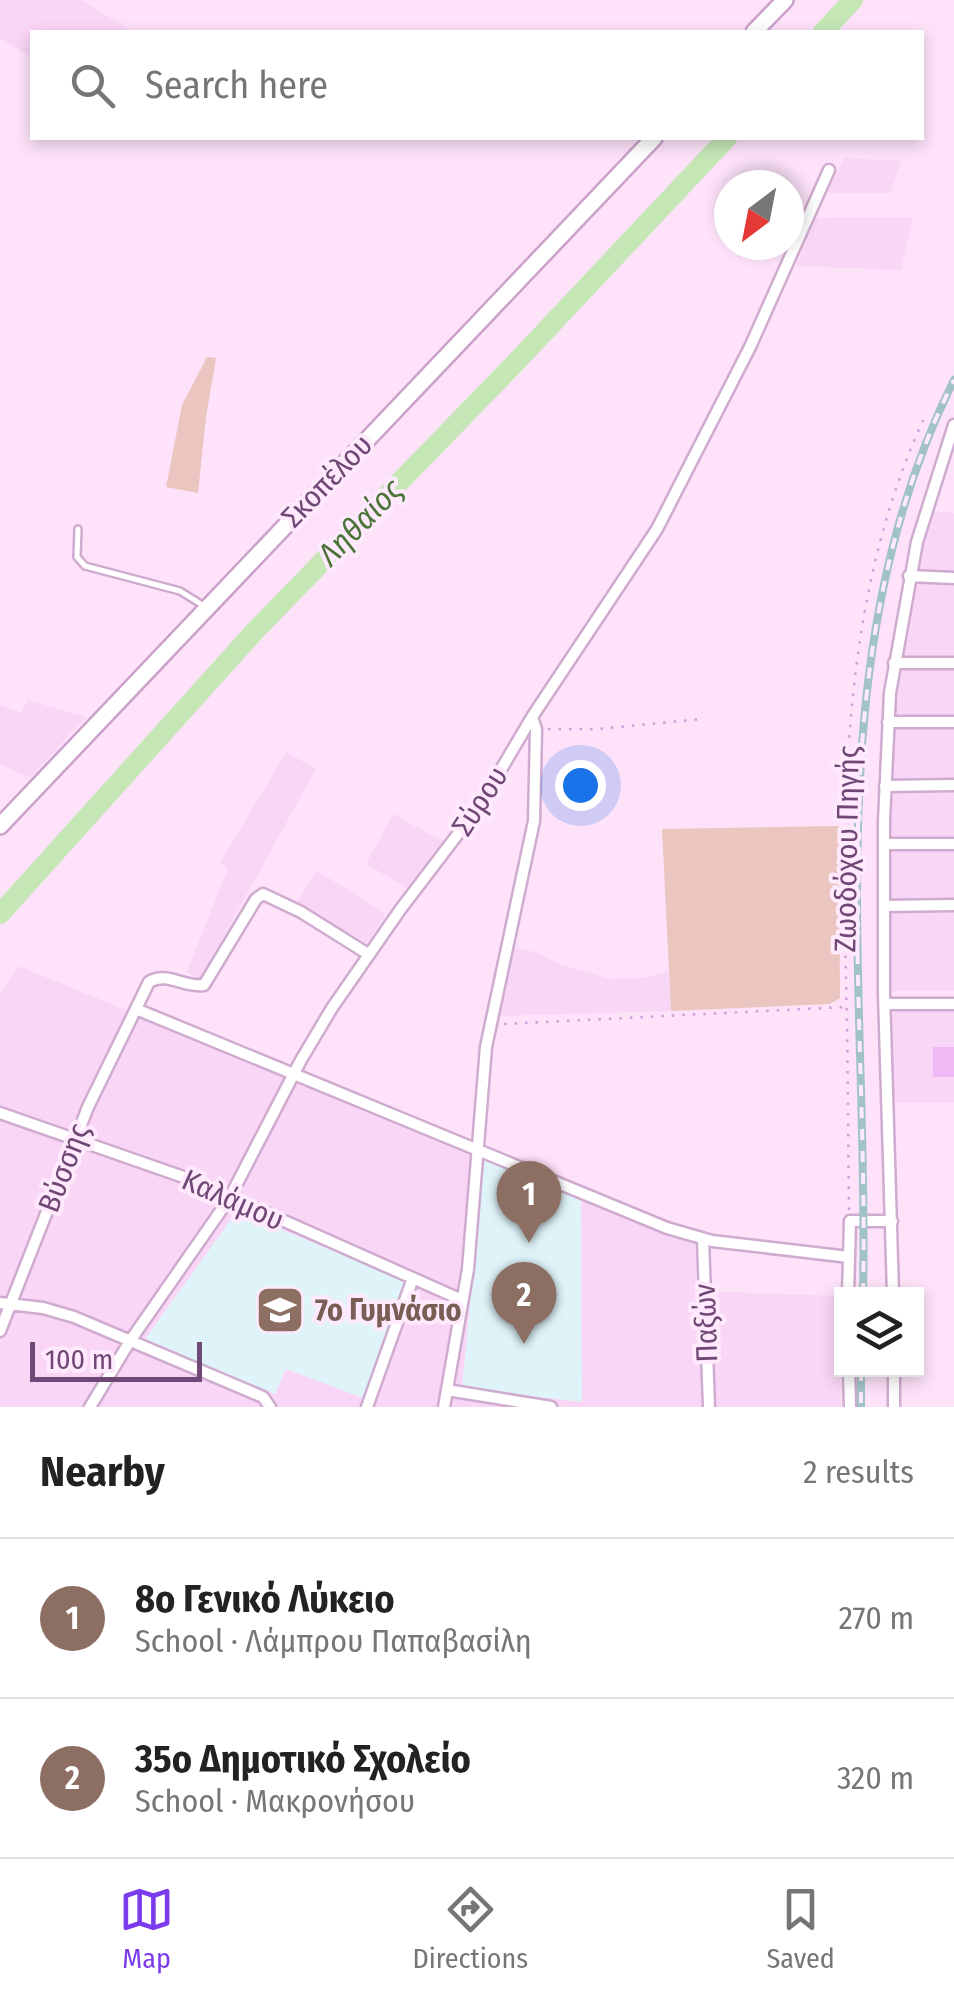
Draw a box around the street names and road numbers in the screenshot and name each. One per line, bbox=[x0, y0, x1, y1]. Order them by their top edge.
street label: Σκοπέλου bbox=[274, 427, 380, 535]
street label: Ζωοδόχου Πηγής bbox=[827, 745, 867, 953]
street label: Σύρου bbox=[444, 760, 516, 842]
street label: Βύσσης bbox=[31, 1118, 97, 1217]
street label: Καλάμου bbox=[176, 1162, 290, 1238]
street label: Παξών bbox=[687, 1283, 725, 1363]

